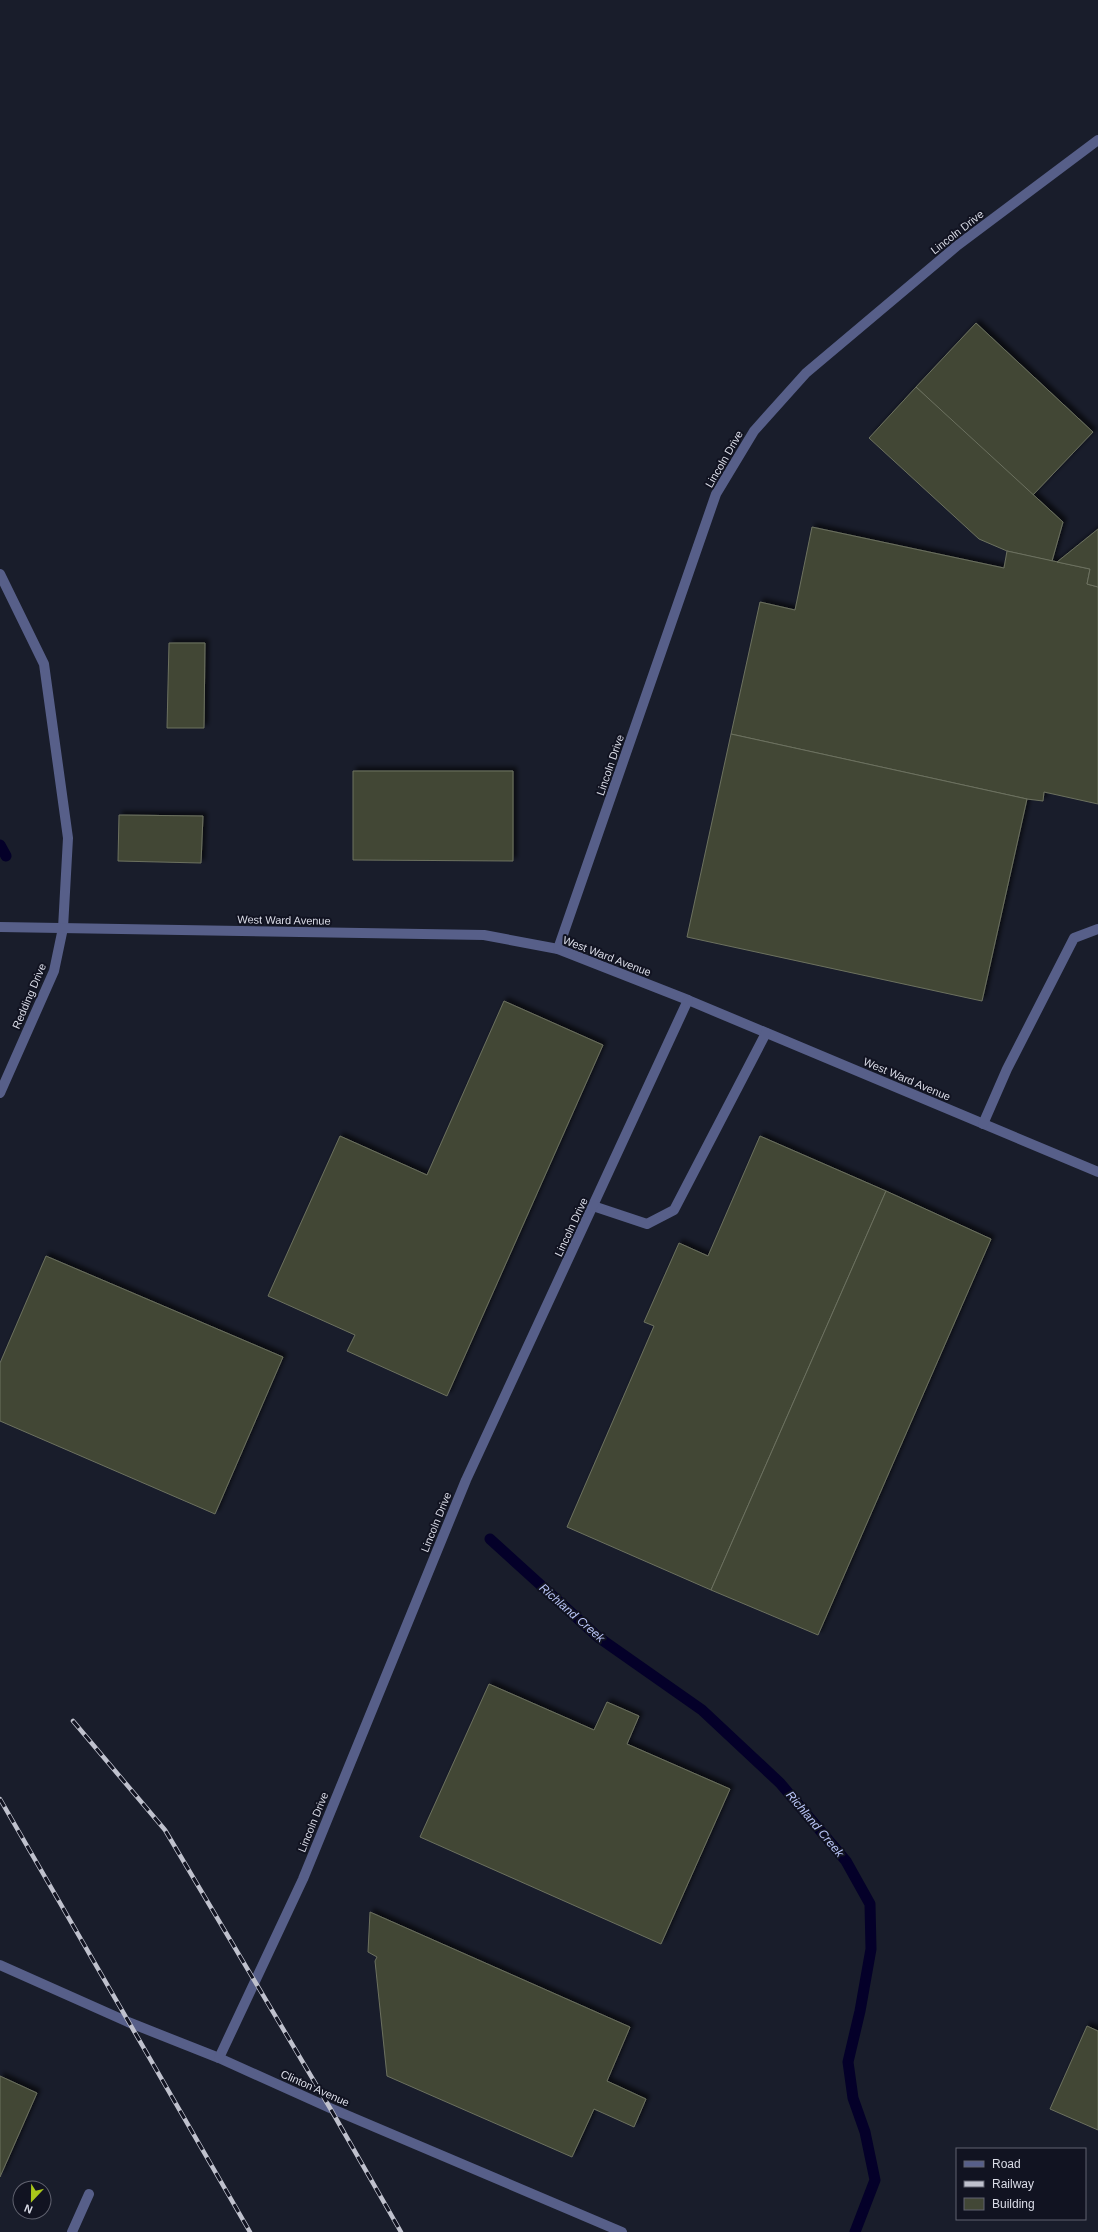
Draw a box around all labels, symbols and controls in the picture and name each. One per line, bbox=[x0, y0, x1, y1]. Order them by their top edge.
street label: Lincoln Drive bbox=[928, 208, 986, 256]
street label: Lincoln Drive bbox=[703, 428, 745, 490]
street label: Lincoln Drive bbox=[594, 733, 626, 797]
street label: West Ward Avenue bbox=[237, 913, 331, 927]
street label: West Ward Avenue bbox=[561, 934, 653, 978]
street label: Redding Drive bbox=[10, 962, 48, 1030]
street label: West Ward Avenue bbox=[862, 1055, 952, 1103]
street label: Lincoln Drive bbox=[552, 1196, 590, 1258]
street label: Lincoln Drive bbox=[419, 1490, 453, 1554]
water label: Richland Creek bbox=[536, 1581, 608, 1646]
water label: Richland Creek bbox=[783, 1788, 847, 1861]
street label: Lincoln Drive bbox=[296, 1790, 330, 1854]
street label: Clinton Avenue bbox=[279, 2068, 351, 2108]
legend bbox=[956, 2148, 1086, 2220]
text: Road bbox=[992, 2157, 1021, 2171]
text: Railway bbox=[992, 2177, 1034, 2191]
north arrow bbox=[12, 2180, 52, 2220]
text: Building bbox=[992, 2197, 1035, 2211]
text: N bbox=[22, 2202, 34, 2216]

